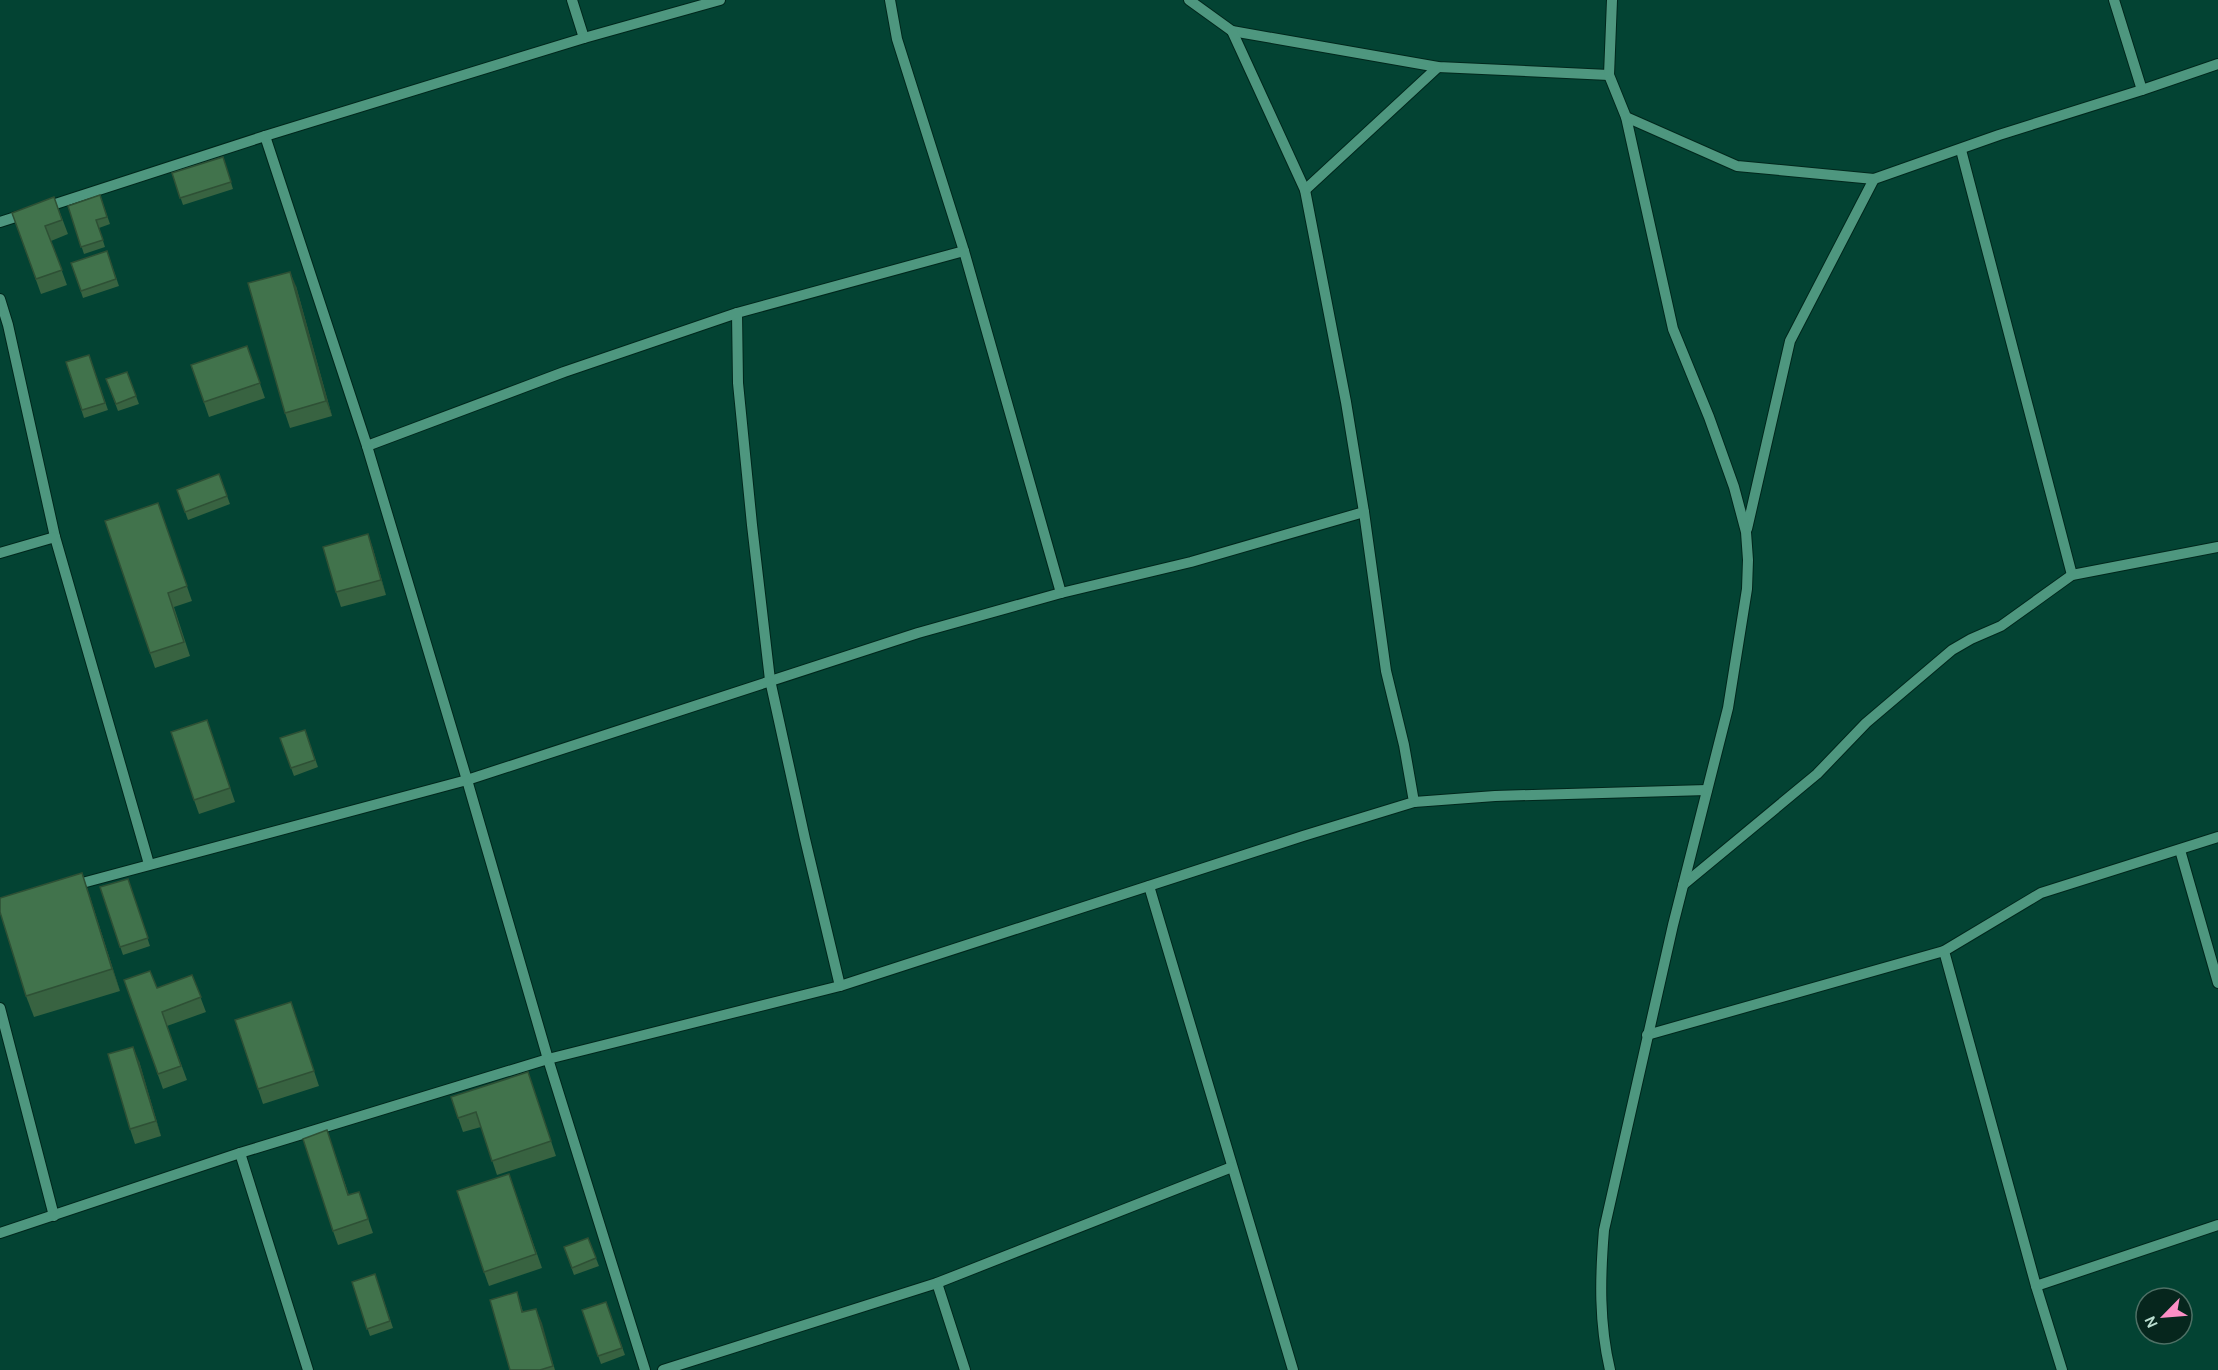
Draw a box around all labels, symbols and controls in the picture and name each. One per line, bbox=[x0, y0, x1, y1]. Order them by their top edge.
north arrow bbox=[2134, 1286, 2194, 1346]
text: N bbox=[2140, 1313, 2162, 1331]

